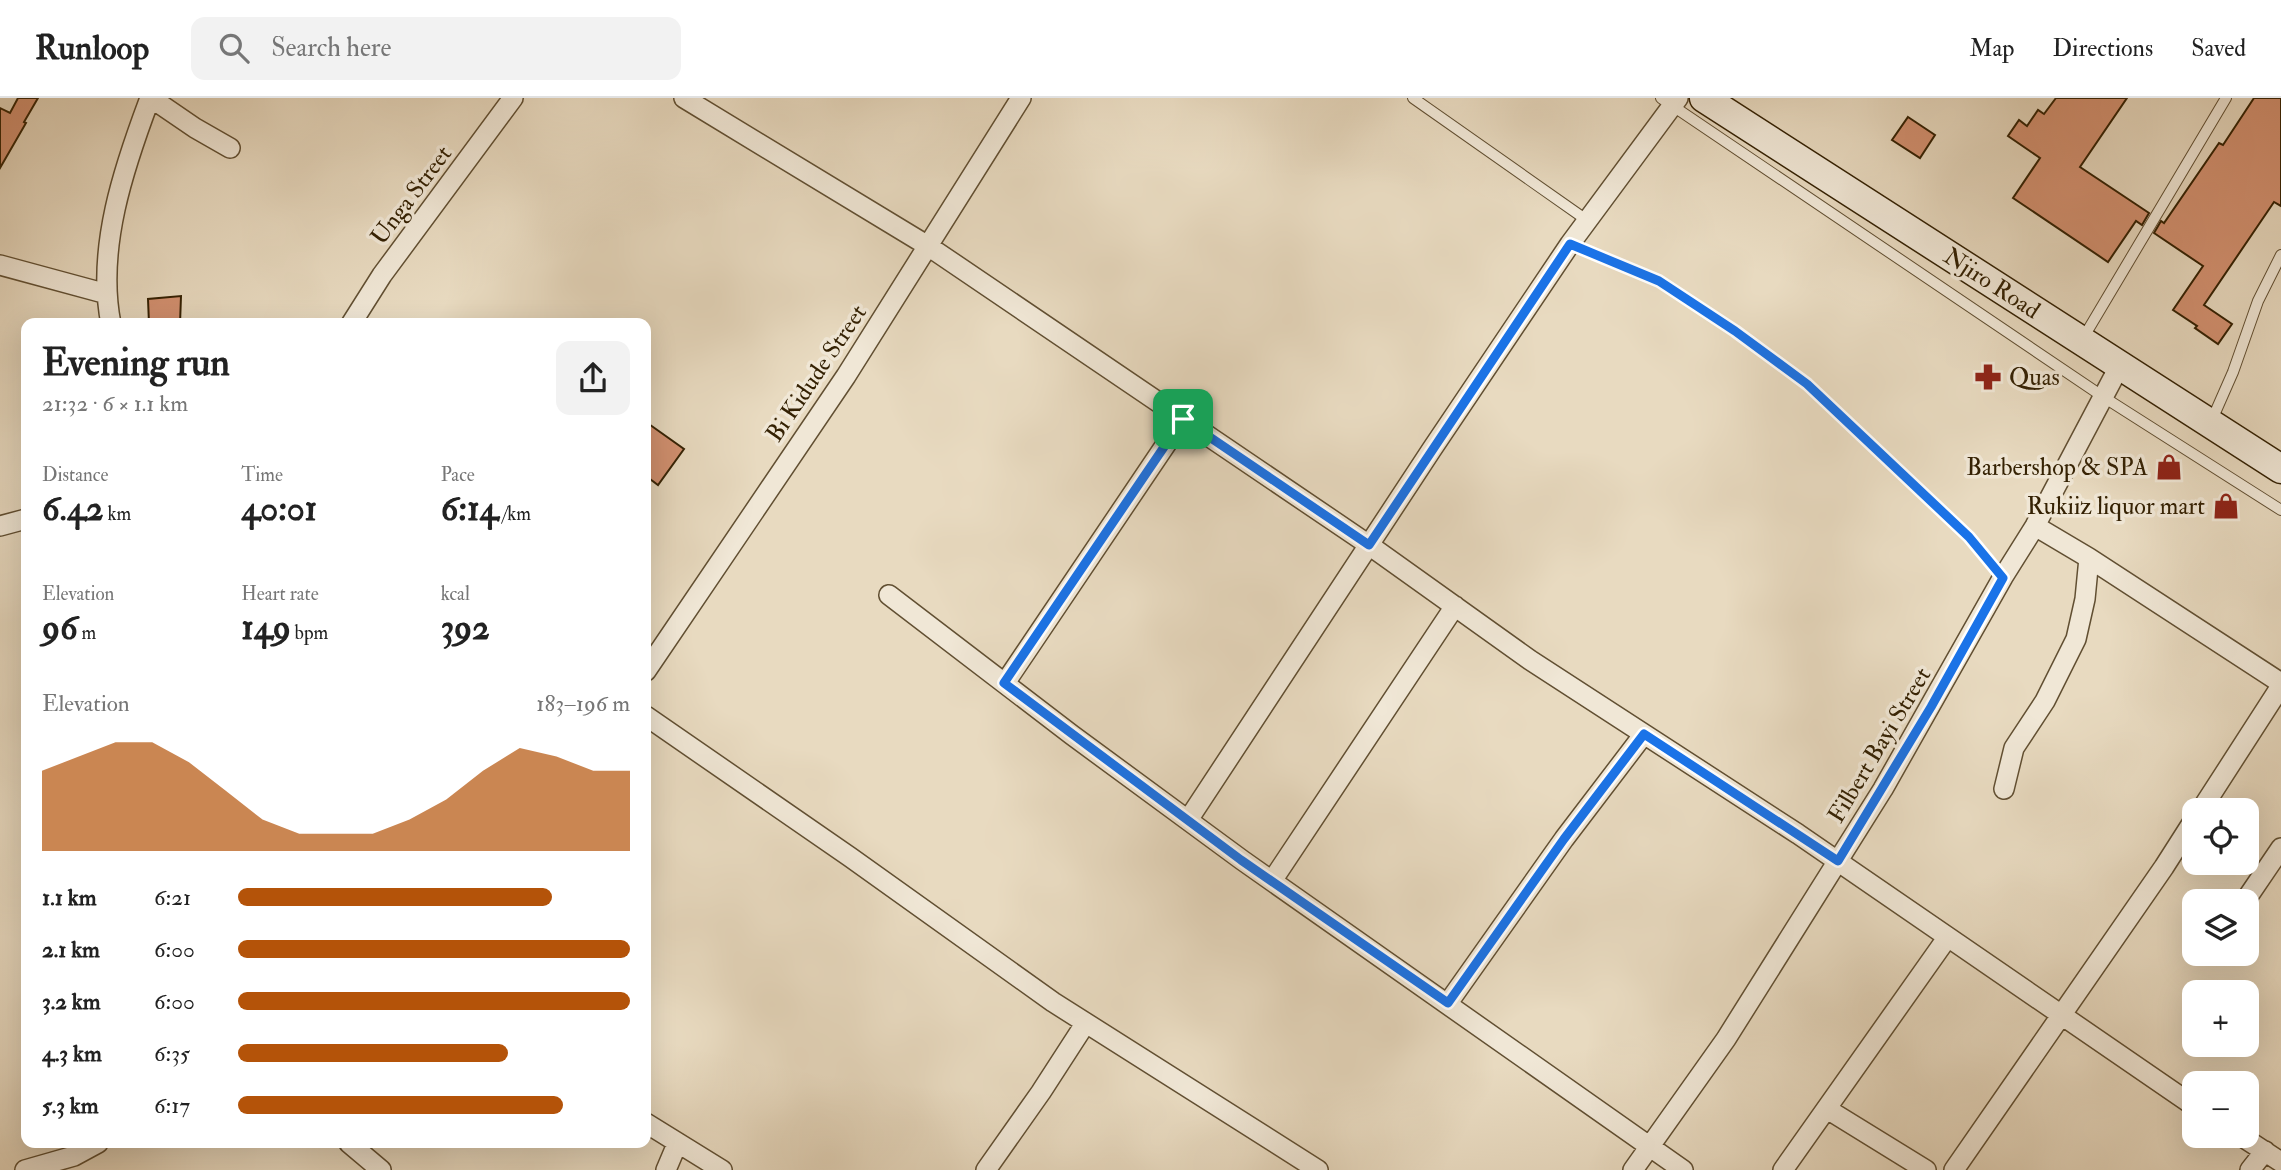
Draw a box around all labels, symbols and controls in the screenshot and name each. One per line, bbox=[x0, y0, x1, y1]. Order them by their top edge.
search box bbox=[191, 17, 681, 80]
text: Runloop bbox=[35, 28, 149, 69]
icon: search bbox=[215, 29, 253, 67]
text: Search here bbox=[271, 32, 391, 64]
text: Map bbox=[1969, 33, 2014, 64]
text: Directions bbox=[2052, 33, 2153, 64]
text: Saved bbox=[2191, 33, 2246, 64]
street label: Unga Street bbox=[364, 139, 459, 251]
street label: Njiro Road bbox=[1938, 241, 2046, 326]
street label: Bi Kidude Street bbox=[759, 298, 874, 448]
text: Evening run bbox=[42, 339, 230, 387]
button: share bbox=[556, 341, 630, 415]
pharmacy icon: Quas bbox=[1973, 362, 2003, 392]
place label: Quas bbox=[2009, 362, 2060, 393]
text: 21:32 · 6 × 1.1 km bbox=[42, 389, 188, 418]
pin bbox=[1153, 389, 1213, 449]
icon: arrive bbox=[1164, 400, 1202, 438]
place label: Barbershop & SPA bbox=[1966, 452, 2148, 483]
shop icon: Barbershop & SPA bbox=[2154, 452, 2184, 482]
text: Distance bbox=[42, 463, 108, 487]
text: Time bbox=[241, 463, 283, 487]
text: Pace bbox=[441, 463, 475, 487]
text: 6.42 bbox=[42, 487, 104, 531]
text: 40:01 bbox=[241, 487, 317, 531]
text: 6:14 bbox=[441, 487, 498, 531]
place label: Rukiiz liquor mart bbox=[2027, 491, 2205, 522]
shop icon: Rukiiz liquor mart bbox=[2211, 491, 2241, 521]
text: km bbox=[104, 502, 131, 526]
text: /km bbox=[498, 502, 531, 526]
text: Elevation bbox=[42, 582, 114, 606]
text: Heart rate bbox=[241, 582, 319, 606]
text: kcal bbox=[441, 582, 470, 606]
text: 96 bbox=[42, 606, 78, 650]
text: 149 bbox=[241, 606, 291, 650]
text: 392 bbox=[441, 606, 490, 650]
text: m bbox=[78, 621, 96, 645]
text: bpm bbox=[291, 621, 328, 645]
street label: Filbert Bayi Street bbox=[1821, 662, 1938, 829]
text: Elevation bbox=[42, 689, 130, 718]
text: 183–196 m bbox=[536, 689, 630, 718]
map controls bbox=[2182, 798, 2259, 1148]
button: locate bbox=[2182, 798, 2259, 875]
text: 1.1 km bbox=[42, 883, 97, 912]
text: 6:21 bbox=[154, 883, 191, 912]
button: layers bbox=[2182, 889, 2259, 966]
text: 2.1 km bbox=[42, 935, 100, 964]
text: 6:00 bbox=[154, 935, 195, 964]
button: + bbox=[2182, 980, 2259, 1057]
text: 3.2 km bbox=[42, 987, 101, 1016]
text: 6:00 bbox=[154, 987, 195, 1016]
text: 4.3 km bbox=[42, 1039, 102, 1068]
text: 6:35 bbox=[154, 1039, 190, 1068]
button: − bbox=[2182, 1071, 2259, 1148]
text: 5.3 km bbox=[42, 1091, 99, 1120]
text: 6:17 bbox=[154, 1091, 190, 1120]

